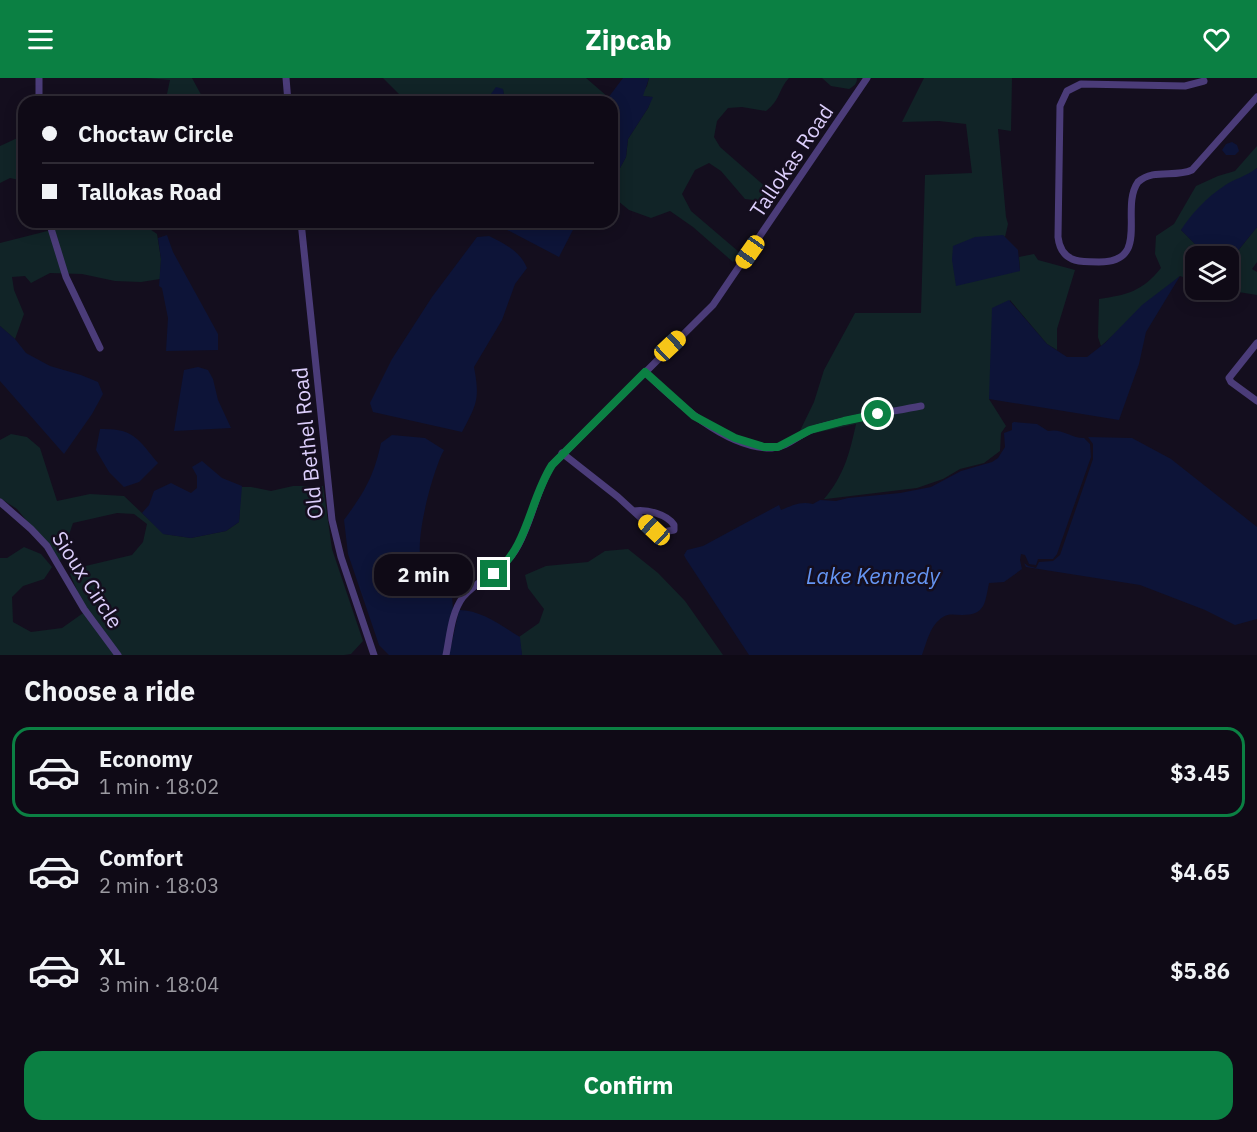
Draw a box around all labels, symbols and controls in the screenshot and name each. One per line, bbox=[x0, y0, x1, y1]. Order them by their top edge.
text: Zipcab bbox=[585, 22, 672, 57]
icon: menu bbox=[24, 23, 57, 56]
icon: heart bbox=[1200, 23, 1233, 56]
street label: Tallokas Road bbox=[743, 99, 839, 222]
text: Choctaw Circle bbox=[78, 119, 234, 148]
text: Tallokas Road bbox=[78, 177, 222, 206]
car bbox=[732, 232, 768, 272]
map controls bbox=[1185, 246, 1239, 300]
button: layers bbox=[1185, 246, 1239, 300]
car bbox=[651, 327, 689, 365]
street label: Old Bethel Road bbox=[285, 366, 329, 521]
route start bbox=[864, 400, 891, 427]
car bbox=[635, 511, 673, 549]
street label: Sioux Circle bbox=[46, 526, 130, 633]
callout: 2 min bbox=[374, 553, 473, 595]
route end bbox=[480, 560, 507, 587]
text: 2 min bbox=[397, 561, 450, 588]
water label: Lake Kennedy bbox=[806, 561, 941, 590]
text: Choose a ride bbox=[24, 673, 195, 708]
text: Economy bbox=[99, 744, 193, 773]
icon: car bbox=[27, 745, 81, 799]
text: $3.45 bbox=[1170, 758, 1230, 787]
text: 1 min · 18:02 bbox=[99, 773, 219, 800]
text: Comfort bbox=[99, 843, 183, 872]
icon: car bbox=[27, 844, 81, 898]
text: $4.65 bbox=[1170, 857, 1230, 886]
text: 2 min · 18:03 bbox=[99, 872, 219, 899]
text: XL bbox=[99, 942, 125, 971]
icon: car bbox=[27, 943, 81, 997]
text: $5.86 bbox=[1170, 956, 1230, 985]
text: 3 min · 18:04 bbox=[99, 971, 219, 998]
button: Confirm bbox=[24, 1051, 1233, 1120]

